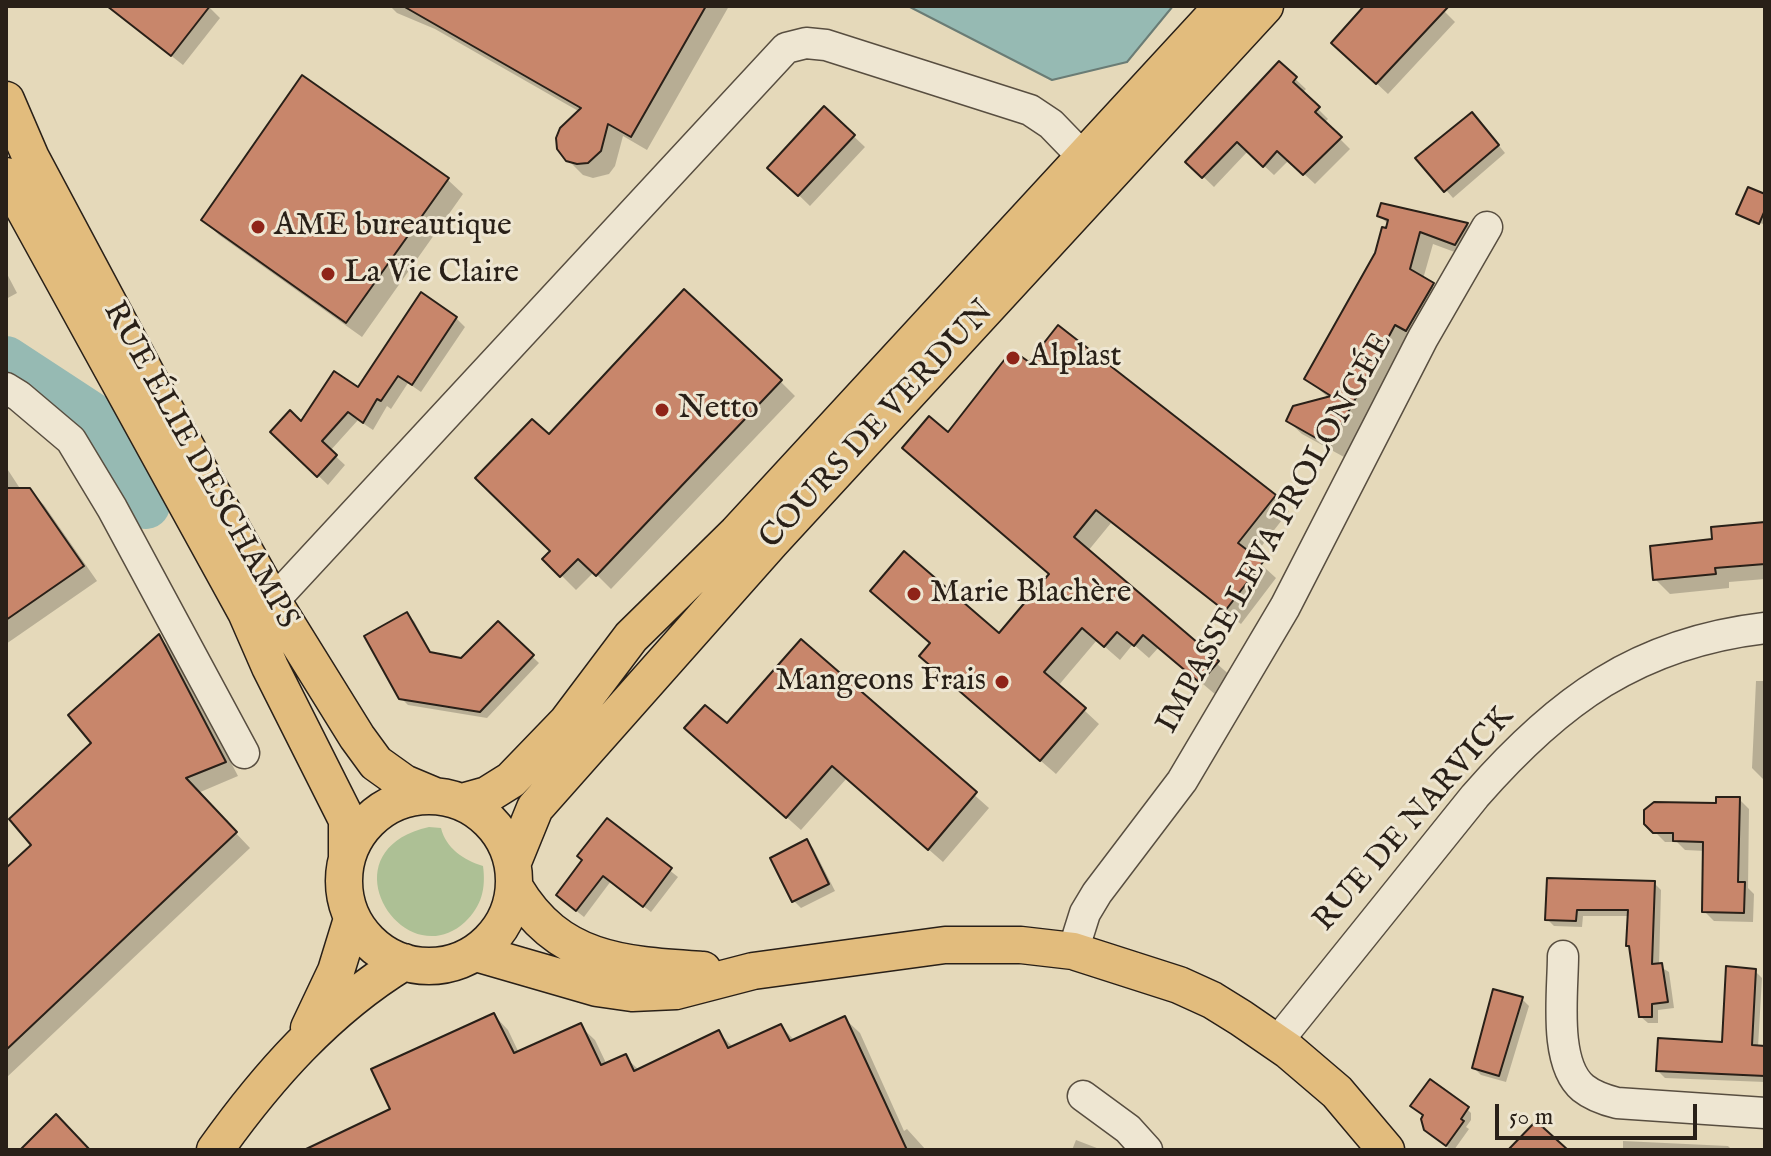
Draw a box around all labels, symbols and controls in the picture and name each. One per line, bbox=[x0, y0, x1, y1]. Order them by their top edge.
place label: AME bureautique bbox=[274, 208, 512, 246]
marker: AME bureautique bbox=[249, 218, 267, 236]
place label: La Vie Claire bbox=[344, 255, 519, 293]
marker: La Vie Claire bbox=[319, 265, 337, 283]
street label: COURS DE VERDUN bbox=[753, 294, 1003, 558]
street label: RUE ÉLIE DESCHAMPS bbox=[93, 296, 305, 636]
street label: IMPASSE LEVA PROLONGÉE bbox=[1150, 327, 1402, 741]
place label: Alplast bbox=[1029, 339, 1121, 377]
marker: Alplast bbox=[1004, 349, 1022, 367]
place label: Netto bbox=[678, 391, 759, 429]
marker: Netto bbox=[653, 401, 671, 419]
place label: Marie Blachère bbox=[930, 575, 1131, 613]
marker: Marie Blachère bbox=[905, 585, 923, 603]
place label: Mangeons Frais bbox=[775, 663, 986, 701]
marker: Mangeons Frais bbox=[993, 673, 1011, 691]
street label: RUE DE NARVICK bbox=[1307, 700, 1523, 940]
scale bar bbox=[1499, 1088, 1701, 1138]
text: 50 m bbox=[1509, 1102, 1553, 1133]

